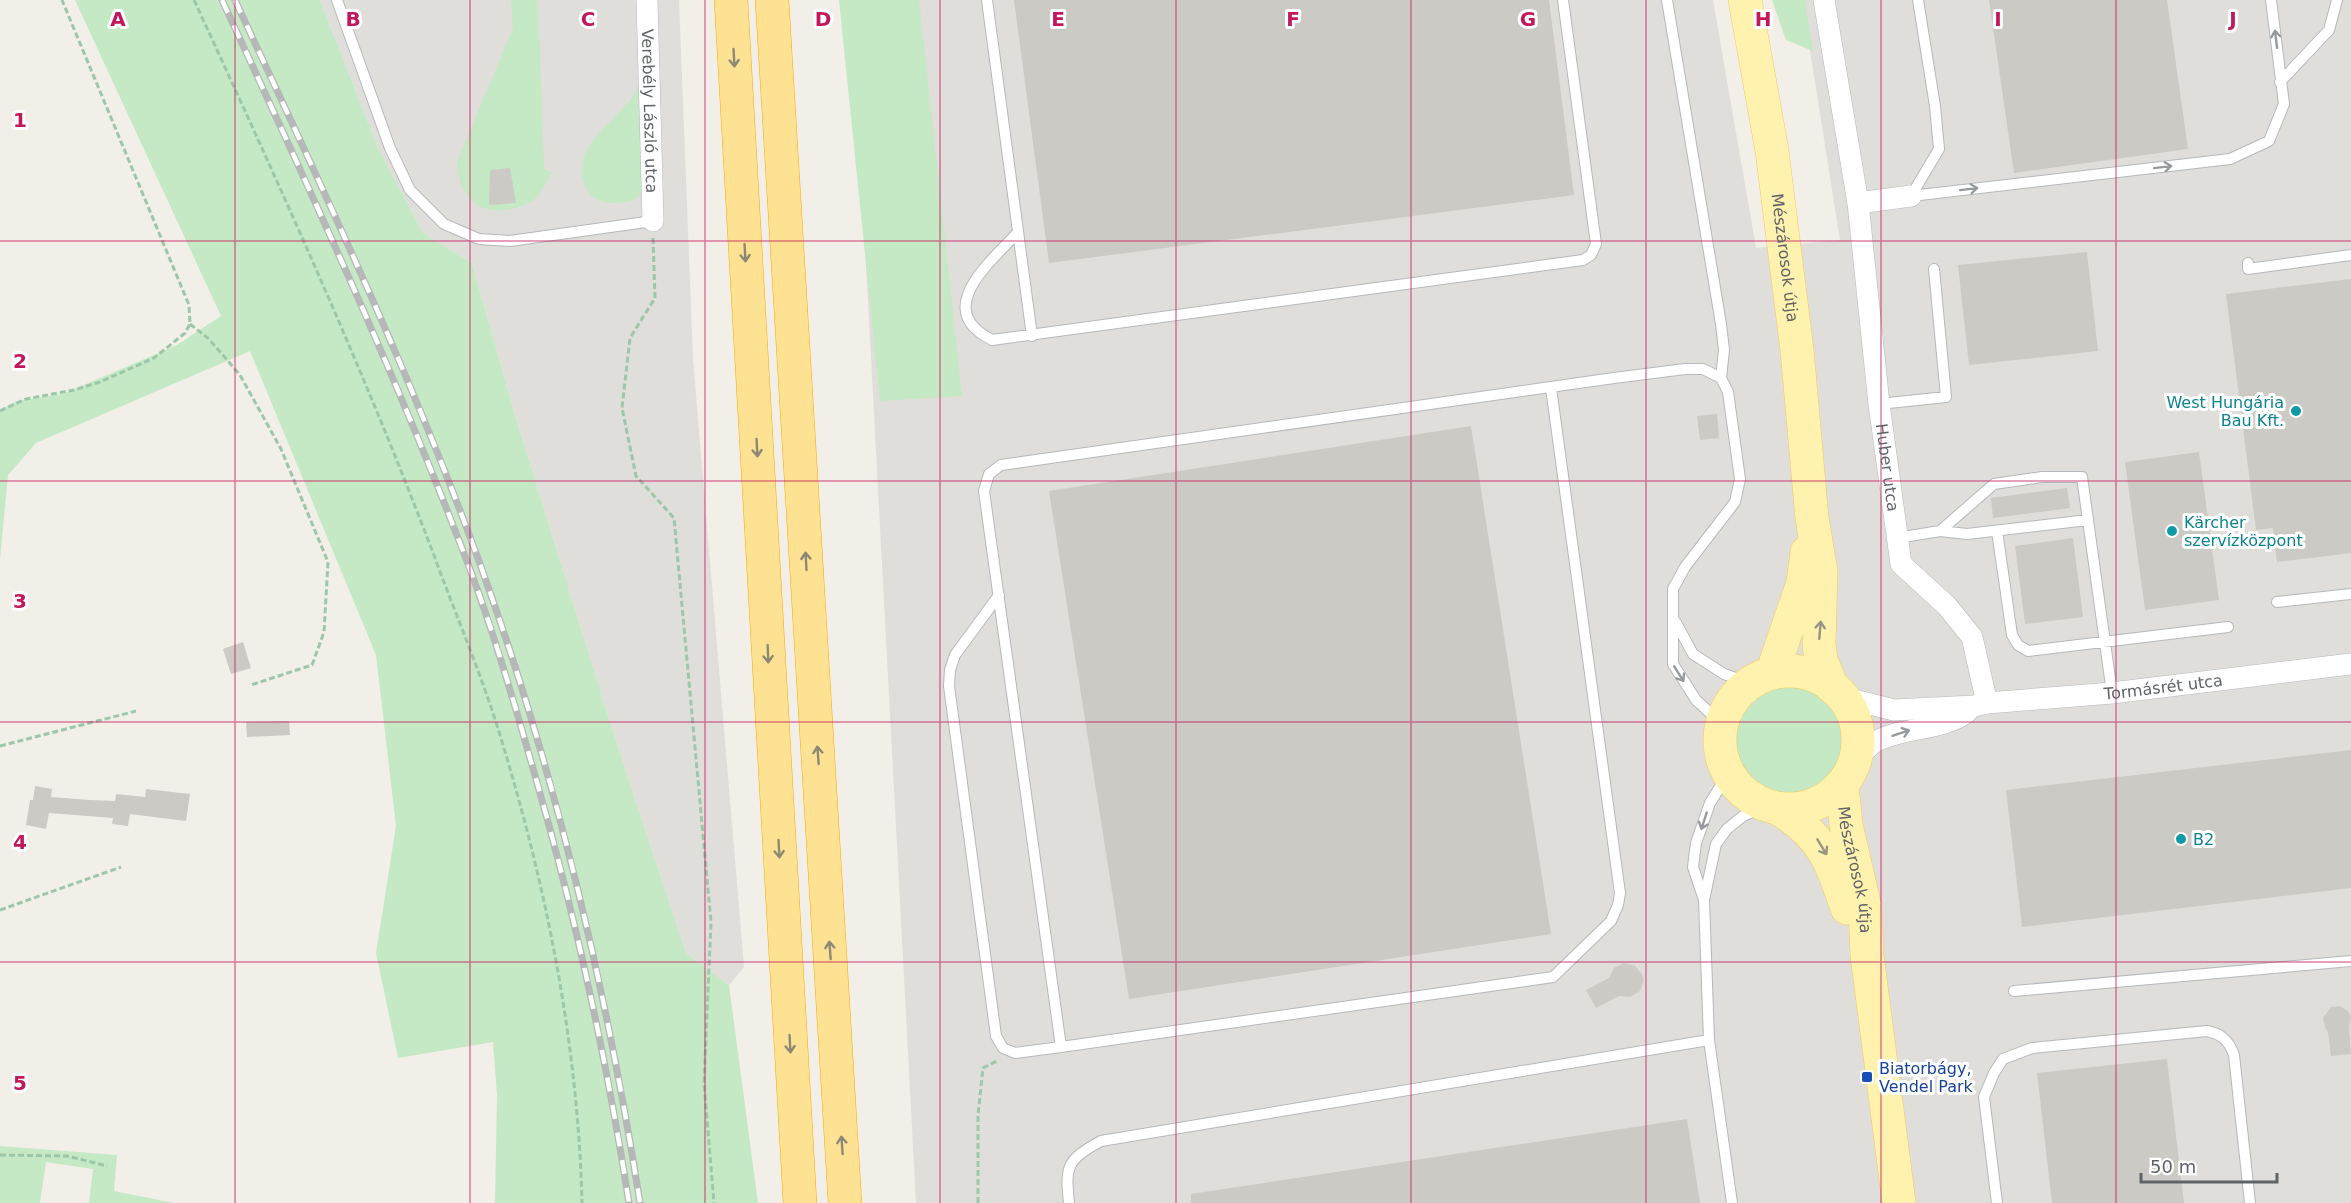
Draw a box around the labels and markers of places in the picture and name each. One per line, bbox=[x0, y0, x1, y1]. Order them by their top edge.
place label: West Hungária Bau Kft. bbox=[2166, 393, 2284, 430]
marker: West Hungária Bau Kft. bbox=[2289, 404, 2303, 418]
place label: Kärcher szervízközpont bbox=[2184, 513, 2303, 550]
marker: Kärcher szervízközpont bbox=[2165, 524, 2179, 538]
place label: B2 bbox=[2193, 830, 2214, 849]
marker: B2 bbox=[2174, 832, 2188, 846]
place label: Biatorbágy, Vendel Park bbox=[1879, 1059, 1974, 1096]
marker: Biatorbágy, Vendel Park bbox=[1860, 1070, 1874, 1084]

